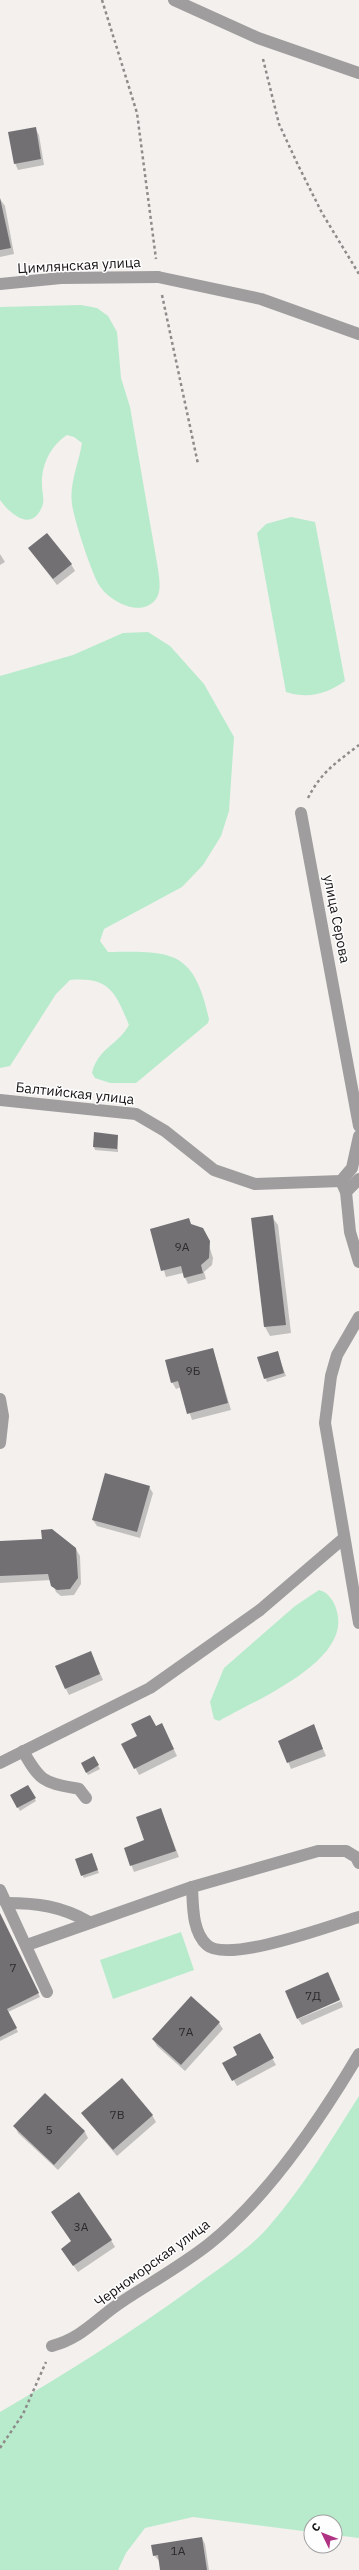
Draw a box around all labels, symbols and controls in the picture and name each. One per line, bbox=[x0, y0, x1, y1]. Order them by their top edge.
street label: Цимлянская улица bbox=[17, 253, 142, 277]
street label: улица Серова bbox=[320, 873, 354, 965]
street label: Балтийская улица bbox=[15, 1078, 136, 1108]
house number: 9А bbox=[175, 1239, 190, 1254]
house number: 9Б bbox=[186, 1363, 200, 1378]
house number: 7 bbox=[9, 1960, 17, 1975]
house number: 7Д bbox=[305, 1988, 321, 2003]
house number: 7А bbox=[179, 2024, 194, 2039]
house number: 7В bbox=[109, 2107, 125, 2122]
house number: 5 bbox=[45, 2122, 53, 2137]
street label: Черноморская улица bbox=[91, 2215, 214, 2311]
house number: 3А bbox=[74, 2219, 89, 2234]
north arrow bbox=[303, 2514, 343, 2554]
text: С bbox=[308, 2520, 323, 2535]
house number: 1А bbox=[171, 2543, 186, 2558]

